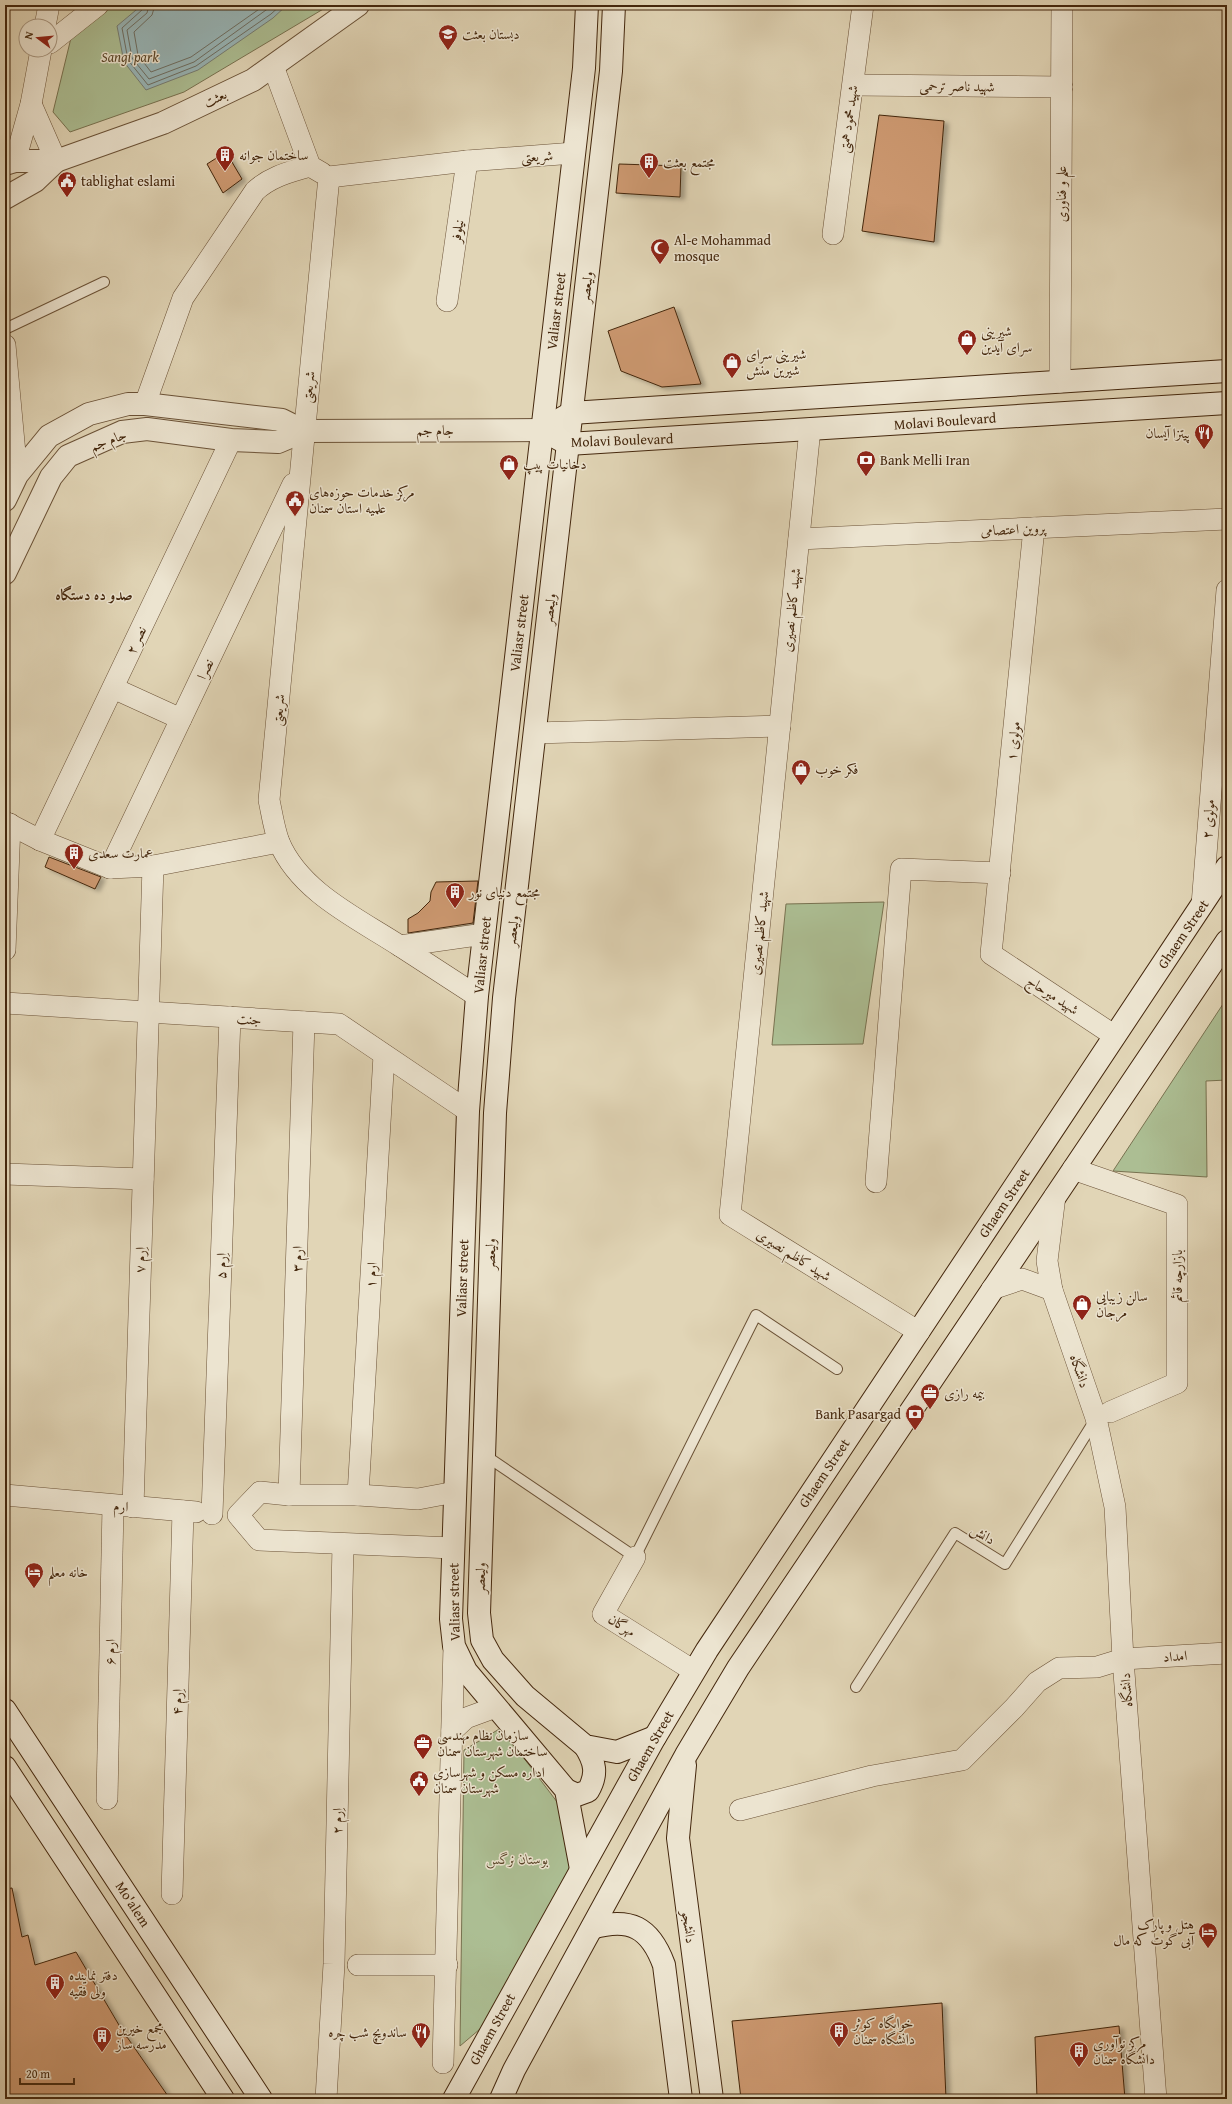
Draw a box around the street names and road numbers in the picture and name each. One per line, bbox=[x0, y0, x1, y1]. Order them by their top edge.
street label: شهید ناصر ترحمی bbox=[919, 75, 995, 97]
street label: بعثت bbox=[200, 84, 230, 112]
street label: شهید محمود همتی bbox=[833, 84, 863, 154]
street label: شریعتی bbox=[520, 145, 554, 167]
street label: علم و فناوری bbox=[1051, 166, 1076, 222]
street label: نیلوفر bbox=[445, 218, 469, 246]
street label: ولیعصر bbox=[574, 270, 598, 306]
street label: Valiasr street bbox=[541, 271, 571, 351]
street label: شریعتی bbox=[296, 370, 320, 404]
street label: Molavi Boulevard bbox=[893, 407, 997, 435]
street label: جام جم bbox=[416, 420, 454, 444]
street label: جام جم bbox=[87, 424, 131, 460]
street label: Molavi Boulevard bbox=[570, 428, 674, 452]
street label: پروین اعتصامی bbox=[980, 517, 1047, 541]
street label: شهید کاظم نصیری bbox=[777, 567, 809, 654]
street label: ولیعصر bbox=[537, 592, 561, 628]
street label: Valiasr street bbox=[504, 593, 534, 673]
street label: نصر ۲ bbox=[121, 622, 151, 657]
street label: نصرا bbox=[191, 655, 219, 683]
street label: شریعتی bbox=[267, 693, 289, 727]
street label: مولوی ۱ bbox=[1001, 720, 1025, 762]
street label: مولوی ۲ bbox=[1197, 799, 1219, 839]
street label: شهید کاظم نصیری bbox=[745, 890, 777, 977]
street label: Ghaem Street bbox=[1153, 896, 1213, 972]
street label: ولیعصر bbox=[500, 914, 524, 950]
street label: Valiasr street bbox=[468, 915, 496, 995]
street label: شهید میرحاج bbox=[1021, 971, 1083, 1022]
street label: جنت bbox=[236, 1008, 262, 1030]
street label: Ghaem Street bbox=[974, 1165, 1034, 1241]
street label: شهید کاظم نصیری bbox=[751, 1224, 835, 1289]
street label: ولیعصر bbox=[479, 1238, 501, 1272]
street label: Valiasr street bbox=[451, 1239, 473, 1317]
street label: اِرم ۷ bbox=[130, 1246, 153, 1274]
street label: ارم ۳ bbox=[287, 1246, 310, 1273]
street label: بازارچه قائم bbox=[1167, 1249, 1190, 1302]
street label: اِرم ۵ bbox=[211, 1252, 234, 1280]
street label: ارم ۱ bbox=[360, 1261, 385, 1289]
street label: دانشگاه bbox=[1065, 1351, 1095, 1391]
street label: Ghaem Street bbox=[794, 1435, 854, 1511]
street label: ارم bbox=[112, 1495, 129, 1520]
street label: دانش bbox=[967, 1519, 999, 1549]
street label: ولیعصر bbox=[470, 1562, 490, 1596]
street label: Valiasr street bbox=[443, 1563, 465, 1641]
street label: مهرگان bbox=[604, 1609, 640, 1641]
street label: ارم ۶ bbox=[100, 1639, 123, 1665]
street label: امداد bbox=[1162, 1645, 1188, 1667]
street label: دانشگاه bbox=[1115, 1672, 1137, 1708]
street label: اِرم ۴ bbox=[167, 1688, 190, 1716]
street label: Ghaem Street bbox=[622, 1707, 678, 1785]
street label: اِرم ۲ bbox=[327, 1807, 350, 1834]
street label: Mo'alem bbox=[111, 1877, 156, 1931]
street label: دانشجو bbox=[677, 1907, 701, 1945]
street label: Ghaem Street bbox=[464, 1989, 520, 2069]

